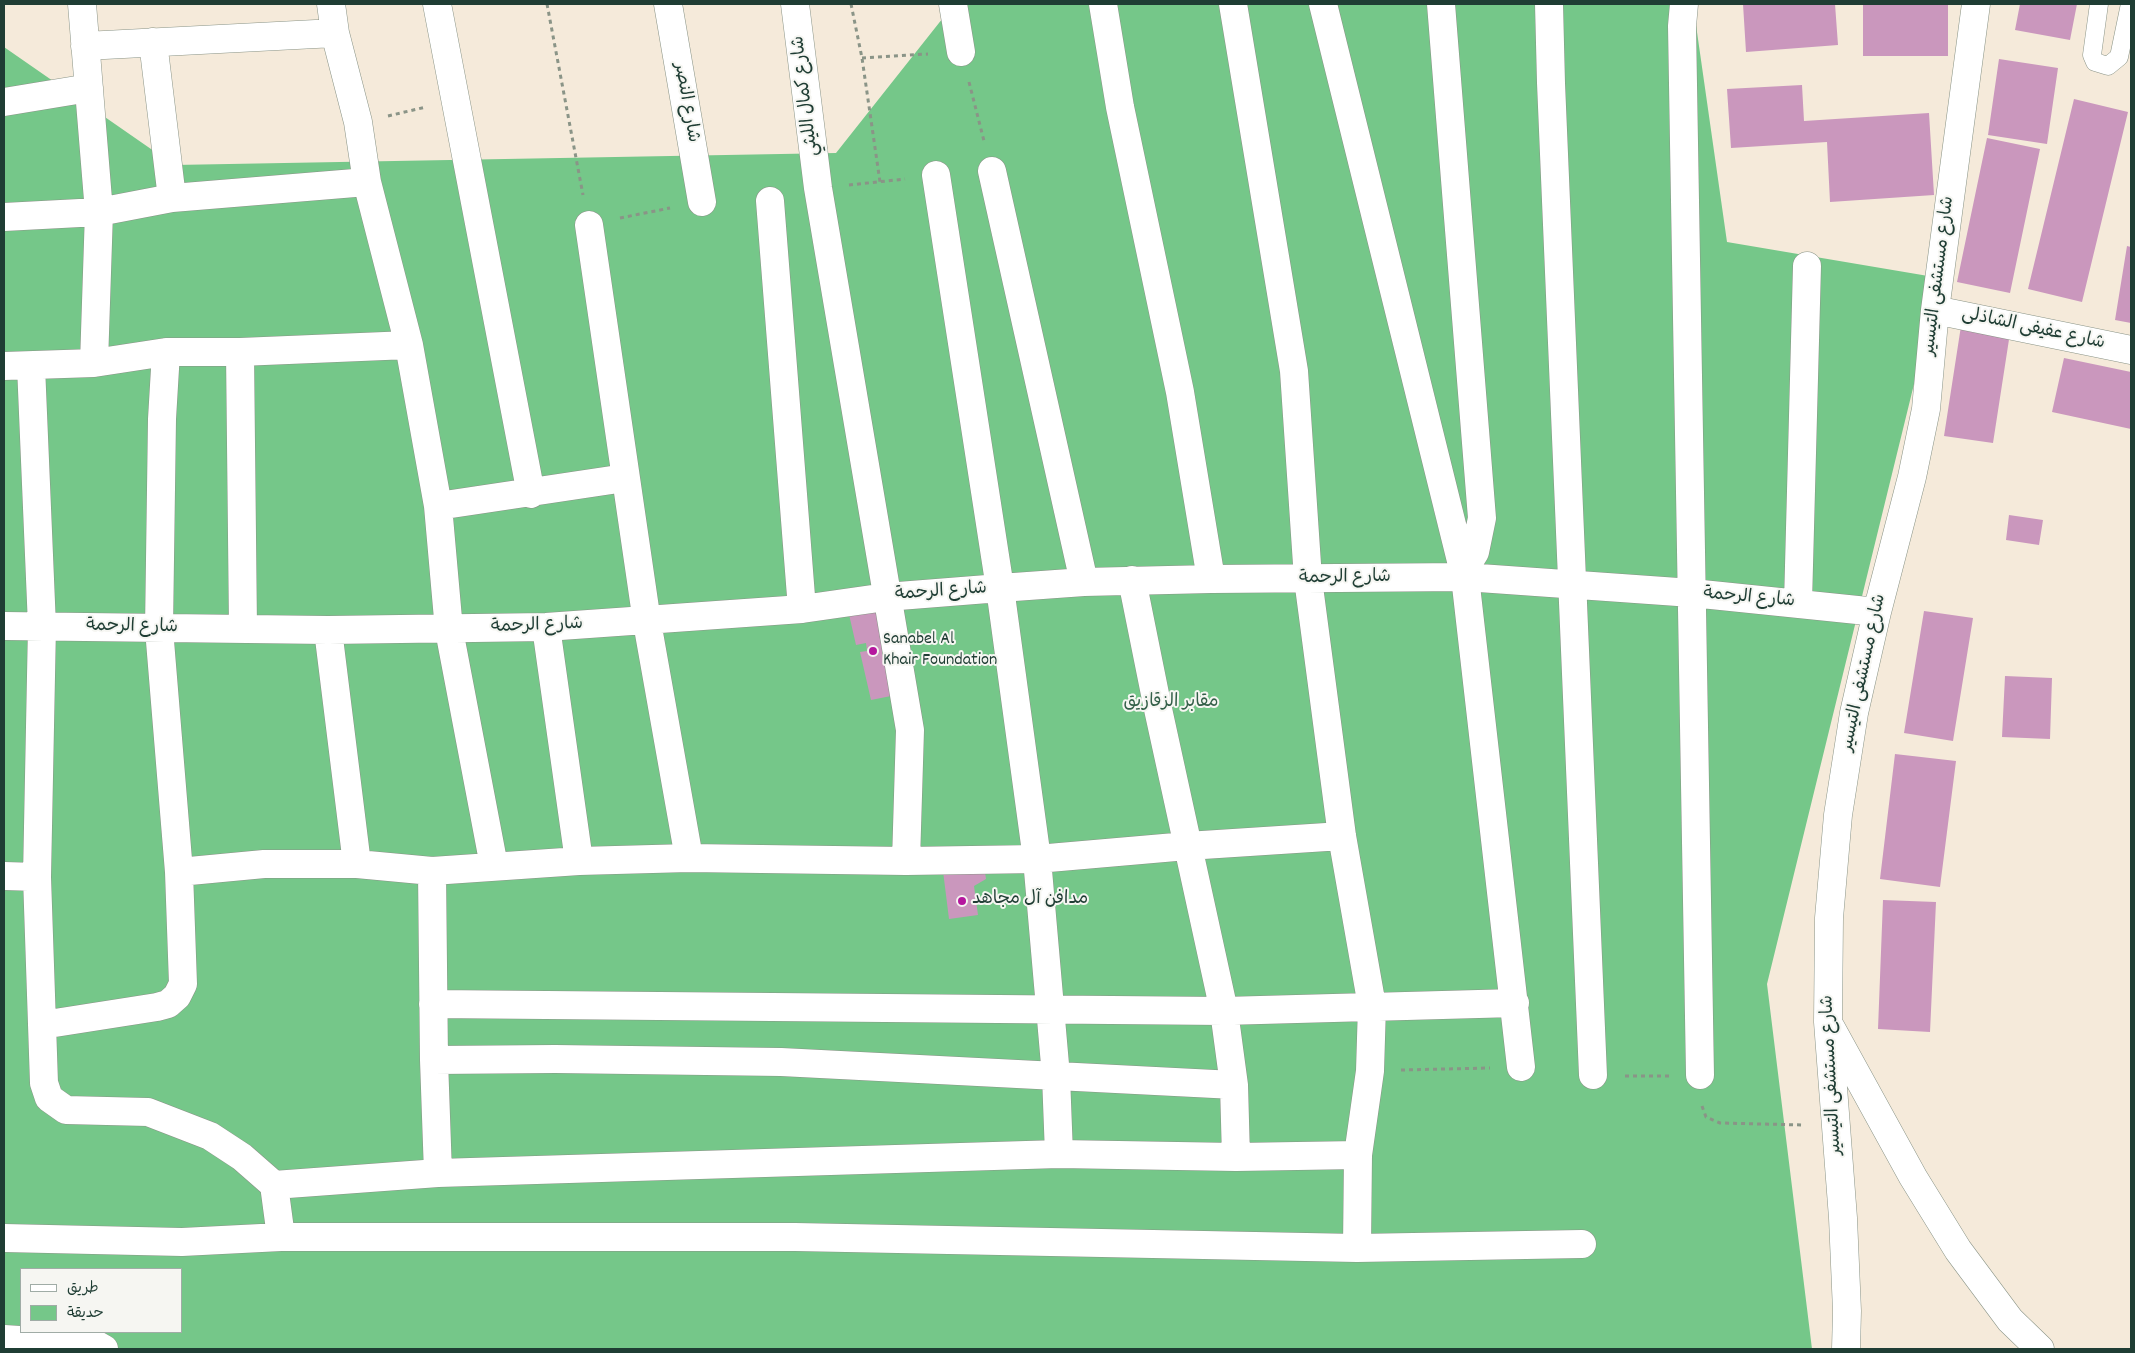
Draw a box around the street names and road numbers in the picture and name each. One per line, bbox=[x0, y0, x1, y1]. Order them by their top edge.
street label: شارع كمال الليثي bbox=[789, 35, 825, 157]
street label: شارع النصر bbox=[667, 61, 703, 145]
street label: شارع مستشفى التيسير bbox=[1920, 195, 1960, 357]
street label: شارع عفيفى الشاذلى bbox=[1959, 304, 2107, 356]
street label: شارع الرحمة bbox=[1299, 567, 1391, 591]
street label: شارع الرحمة bbox=[894, 579, 988, 607]
street label: شارع الرحمة bbox=[1702, 584, 1796, 614]
street label: شارع مستشفى التيسير bbox=[1838, 592, 1892, 754]
street label: شارع الرحمة bbox=[491, 615, 583, 639]
street label: شارع الرحمة bbox=[86, 616, 178, 640]
street label: شارع مستشفى التيسير bbox=[1818, 994, 1848, 1156]

